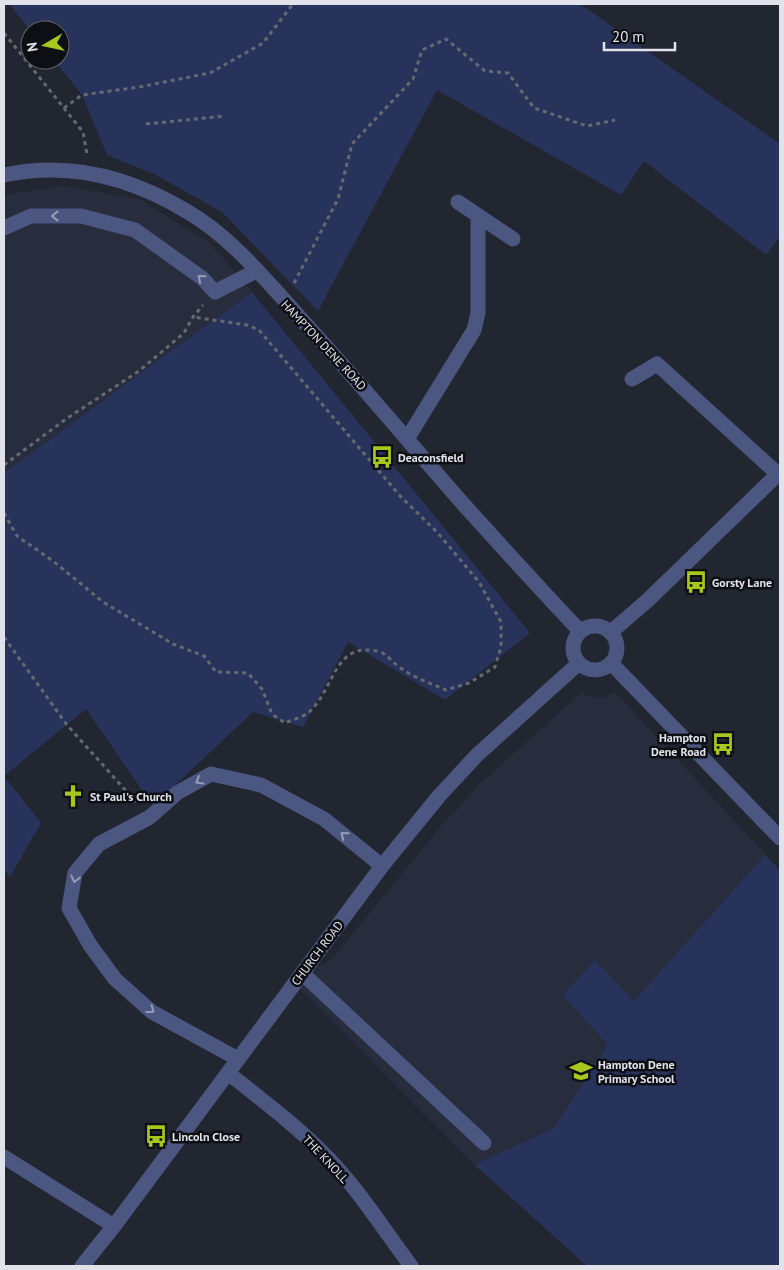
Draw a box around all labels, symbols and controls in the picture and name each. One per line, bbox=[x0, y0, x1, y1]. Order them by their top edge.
north arrow bbox=[20, 20, 70, 70]
scale bar bbox=[604, 20, 675, 52]
text: 20 m bbox=[612, 27, 645, 46]
text: N bbox=[23, 41, 42, 53]
one-way arrow bbox=[51, 211, 59, 221]
one-way arrow bbox=[197, 275, 206, 284]
street label: HAMPTON DENE ROAD bbox=[278, 297, 370, 393]
bus stop icon: Deaconsfield bbox=[369, 444, 395, 470]
place label: Deaconsfield bbox=[398, 450, 464, 465]
bus stop icon: Gorsty Lane bbox=[683, 569, 709, 595]
place label: Gorsty Lane bbox=[712, 575, 772, 590]
place label: Hampton Dene Road bbox=[651, 730, 706, 759]
bus stop icon: Hampton Dene Road bbox=[710, 731, 736, 757]
one-way arrow bbox=[196, 775, 205, 785]
church icon: St Paul's Church bbox=[60, 783, 86, 809]
place label: St Paul's Church bbox=[90, 789, 172, 804]
one-way arrow bbox=[341, 832, 350, 841]
one-way arrow bbox=[70, 875, 81, 883]
street label: CHURCH ROAD bbox=[288, 918, 346, 988]
one-way arrow bbox=[146, 1004, 155, 1013]
place label: Hampton Dene Primary School bbox=[598, 1057, 675, 1086]
school or university icon: Hampton Dene Primary School bbox=[568, 1058, 594, 1084]
bus stop icon: Lincoln Close bbox=[143, 1123, 169, 1149]
place label: Lincoln Close bbox=[172, 1129, 240, 1144]
street label: THE KNOLL bbox=[300, 1132, 352, 1186]

